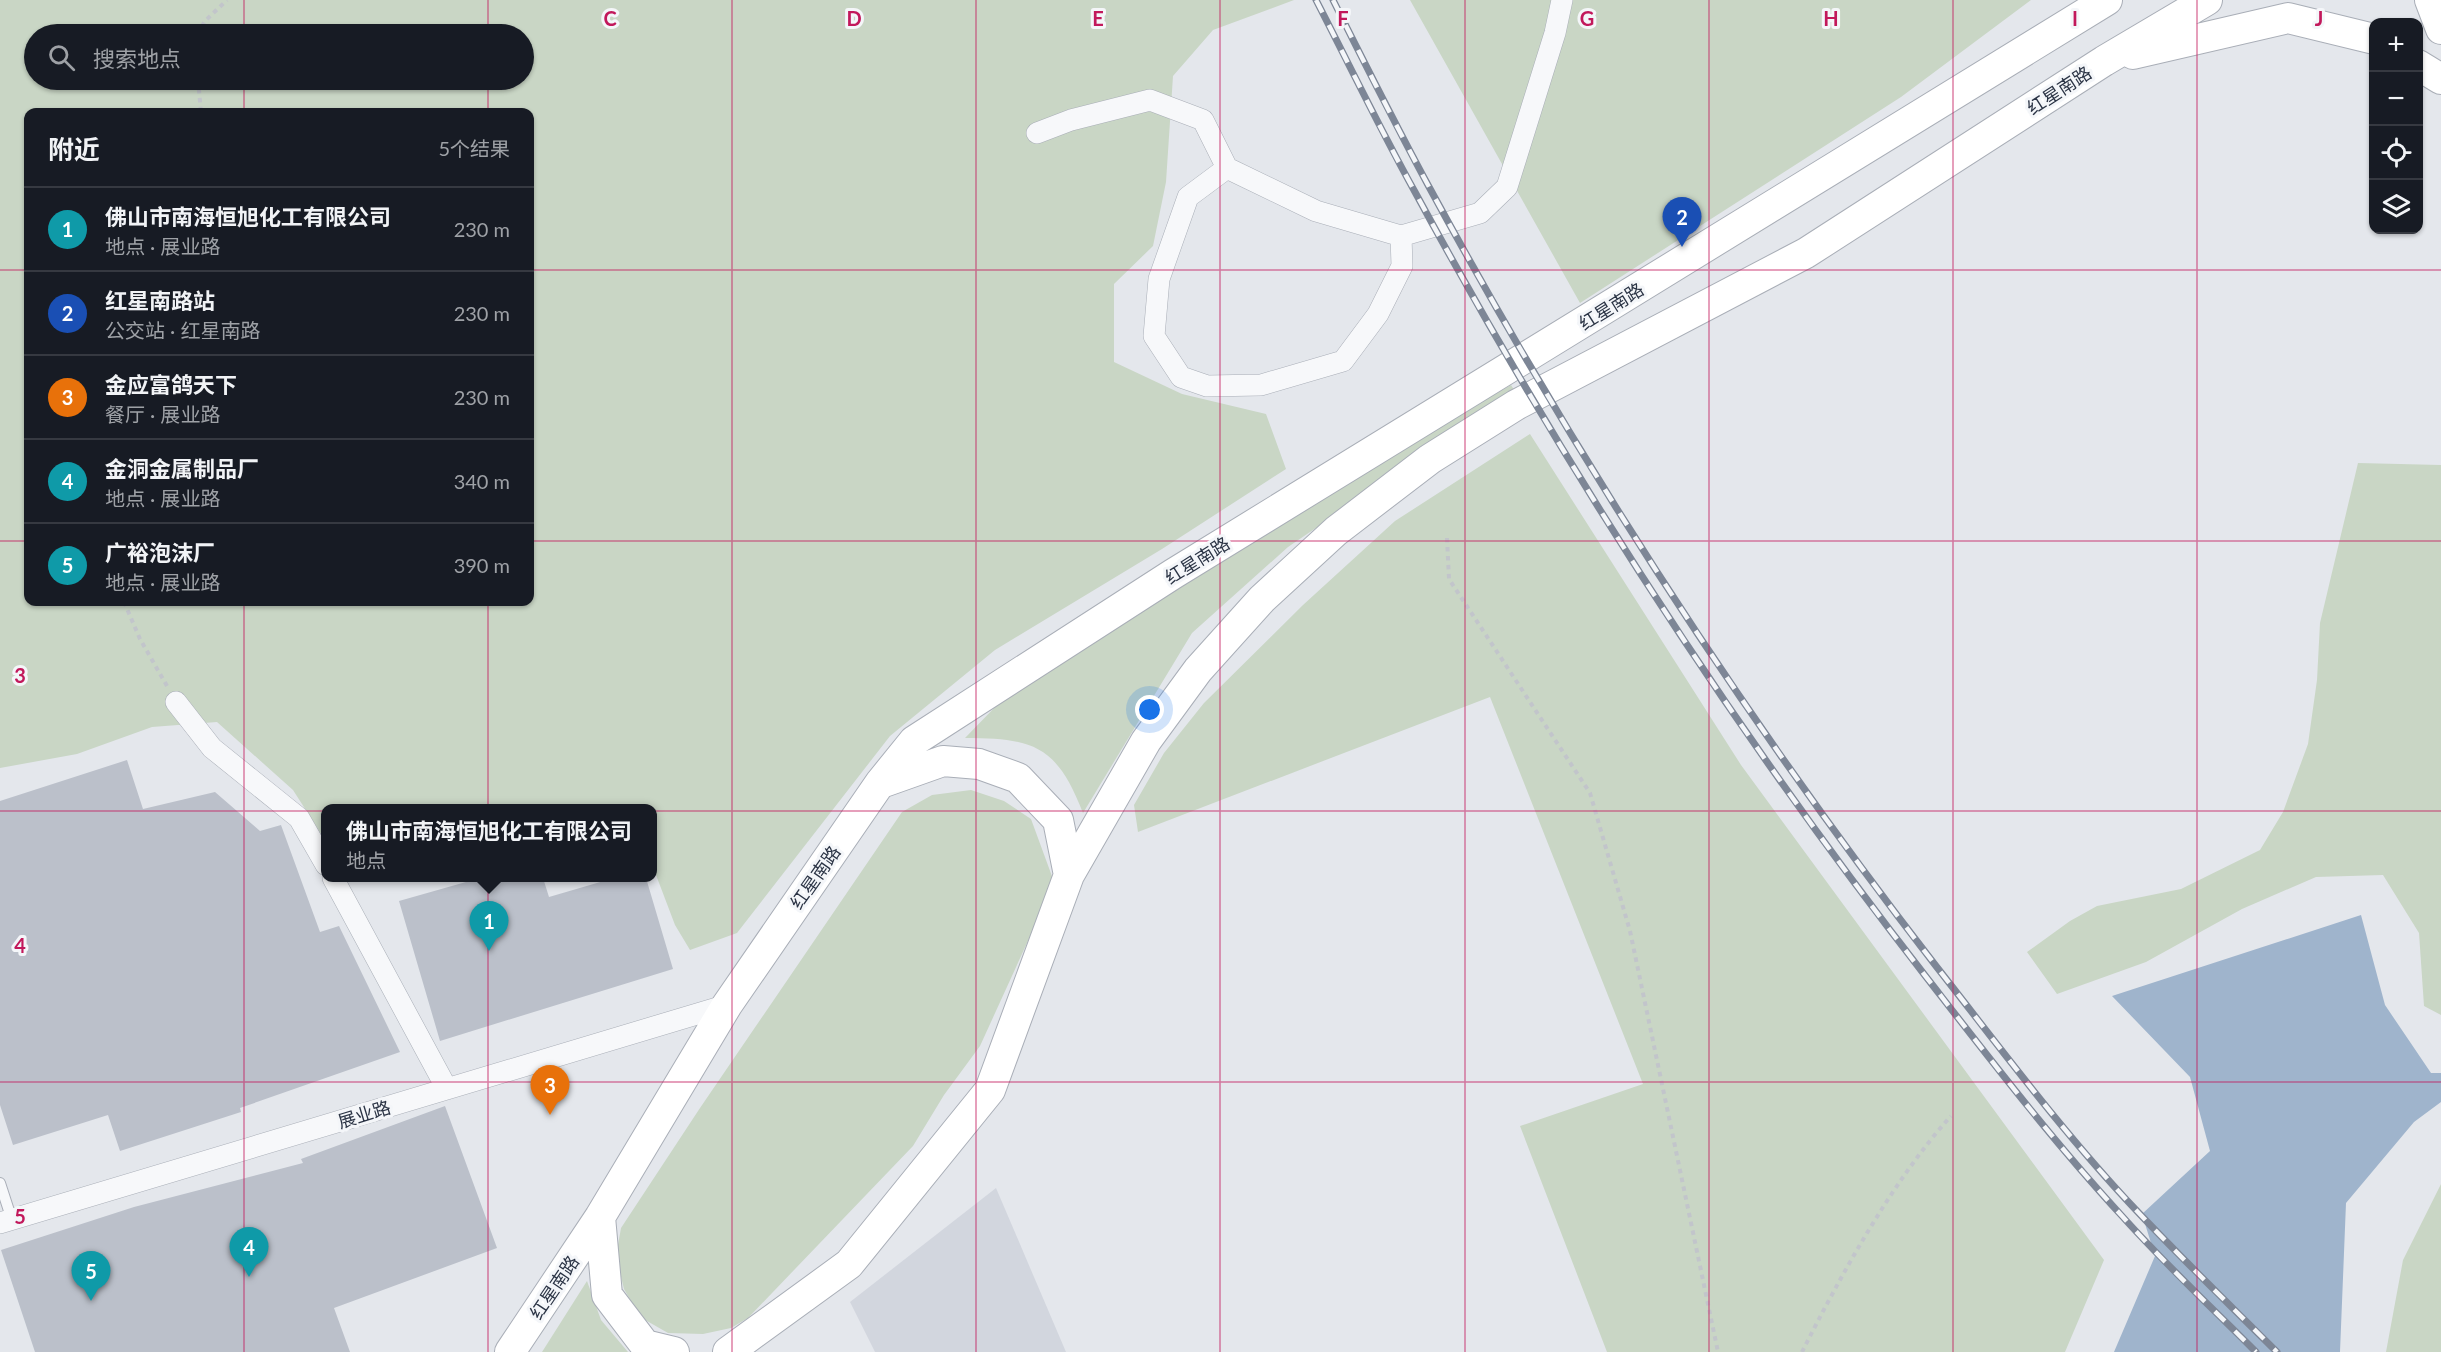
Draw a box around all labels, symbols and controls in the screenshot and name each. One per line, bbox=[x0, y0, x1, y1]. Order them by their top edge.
text: C bbox=[603, 6, 617, 30]
text: D bbox=[846, 6, 862, 30]
text: E bbox=[1092, 6, 1104, 30]
text: F bbox=[1337, 6, 1349, 30]
text: G bbox=[1580, 6, 1594, 30]
text: H bbox=[1823, 6, 1839, 30]
text: I bbox=[2072, 6, 2078, 30]
text: J bbox=[2315, 6, 2323, 30]
map controls bbox=[2369, 18, 2423, 234]
button: + bbox=[2369, 18, 2423, 72]
search box bbox=[24, 24, 534, 90]
icon: search bbox=[45, 41, 78, 74]
text: 搜索地点 bbox=[93, 45, 181, 72]
street label: 红星南路 bbox=[2023, 61, 2095, 119]
button: − bbox=[2369, 72, 2423, 126]
button: locate bbox=[2369, 126, 2423, 180]
text: 附近 bbox=[48, 133, 100, 165]
text: 5个结果 bbox=[438, 136, 510, 160]
button: layers bbox=[2369, 180, 2423, 234]
pin: 2 bbox=[1662, 198, 1702, 247]
text: 佛山市南海恒旭化工有限公司 bbox=[105, 203, 391, 230]
text: 1 bbox=[62, 217, 73, 241]
text: 230 m bbox=[454, 217, 510, 241]
text: 地点 · 展业路 bbox=[105, 234, 220, 258]
street label: 红星南路 bbox=[1575, 278, 1647, 334]
text: 红星南路站 bbox=[105, 287, 215, 314]
text: 2 bbox=[62, 301, 73, 325]
text: 230 m bbox=[454, 301, 510, 325]
text: 公交站 · 红星南路 bbox=[105, 318, 260, 342]
text: 金应富鸽天下 bbox=[105, 371, 237, 398]
text: 3 bbox=[62, 385, 73, 409]
text: 230 m bbox=[454, 385, 510, 409]
text: 餐厅 · 展业路 bbox=[105, 402, 220, 426]
text: 金洞金属制品厂 bbox=[105, 455, 259, 482]
text: 4 bbox=[62, 469, 73, 493]
text: 340 m bbox=[454, 469, 510, 493]
text: 地点 · 展业路 bbox=[105, 486, 220, 510]
street label: 红星南路 bbox=[1161, 532, 1233, 588]
text: 广裕泡沫厂 bbox=[105, 539, 215, 566]
text: 5 bbox=[62, 553, 73, 577]
text: 390 m bbox=[454, 553, 510, 577]
text: 地点 · 展业路 bbox=[105, 570, 220, 594]
text: 3 bbox=[14, 663, 26, 687]
your location bbox=[1135, 695, 1164, 724]
popup bbox=[321, 804, 657, 882]
text: 佛山市南海恒旭化工有限公司 bbox=[346, 817, 632, 844]
street label: 红星南路 bbox=[785, 841, 845, 913]
text: 地点 bbox=[346, 848, 386, 872]
pin: 1 bbox=[470, 902, 508, 951]
text: 4 bbox=[14, 933, 26, 957]
pin: 3 bbox=[530, 1066, 570, 1115]
street label: 展业路 bbox=[335, 1096, 393, 1132]
text: 5 bbox=[14, 1204, 26, 1228]
pin: 4 bbox=[230, 1228, 268, 1277]
street label: 红星南路 bbox=[525, 1251, 583, 1323]
pin: 5 bbox=[72, 1252, 110, 1301]

